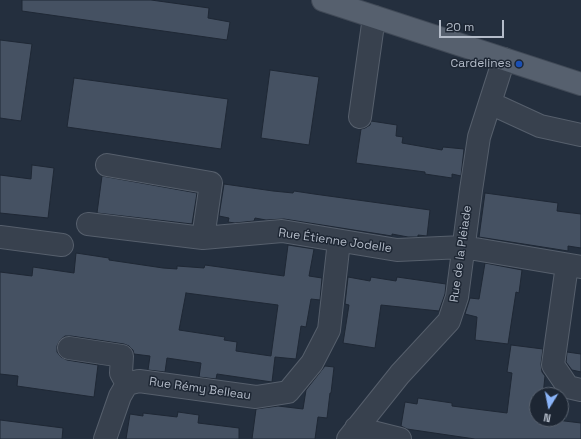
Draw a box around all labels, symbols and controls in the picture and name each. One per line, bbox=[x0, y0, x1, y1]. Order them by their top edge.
scale bar bbox=[441, 12, 506, 38]
text: 20 m bbox=[446, 19, 474, 35]
place label: Cardelines bbox=[451, 57, 511, 71]
marker: Cardelines bbox=[514, 59, 524, 69]
street label: Rue de la Pléiade bbox=[447, 205, 475, 303]
street label: Rue Étienne Jodelle bbox=[277, 226, 393, 256]
street label: Rue Rémy Belleau bbox=[148, 375, 252, 403]
north arrow bbox=[529, 387, 569, 427]
text: N bbox=[542, 410, 552, 425]

